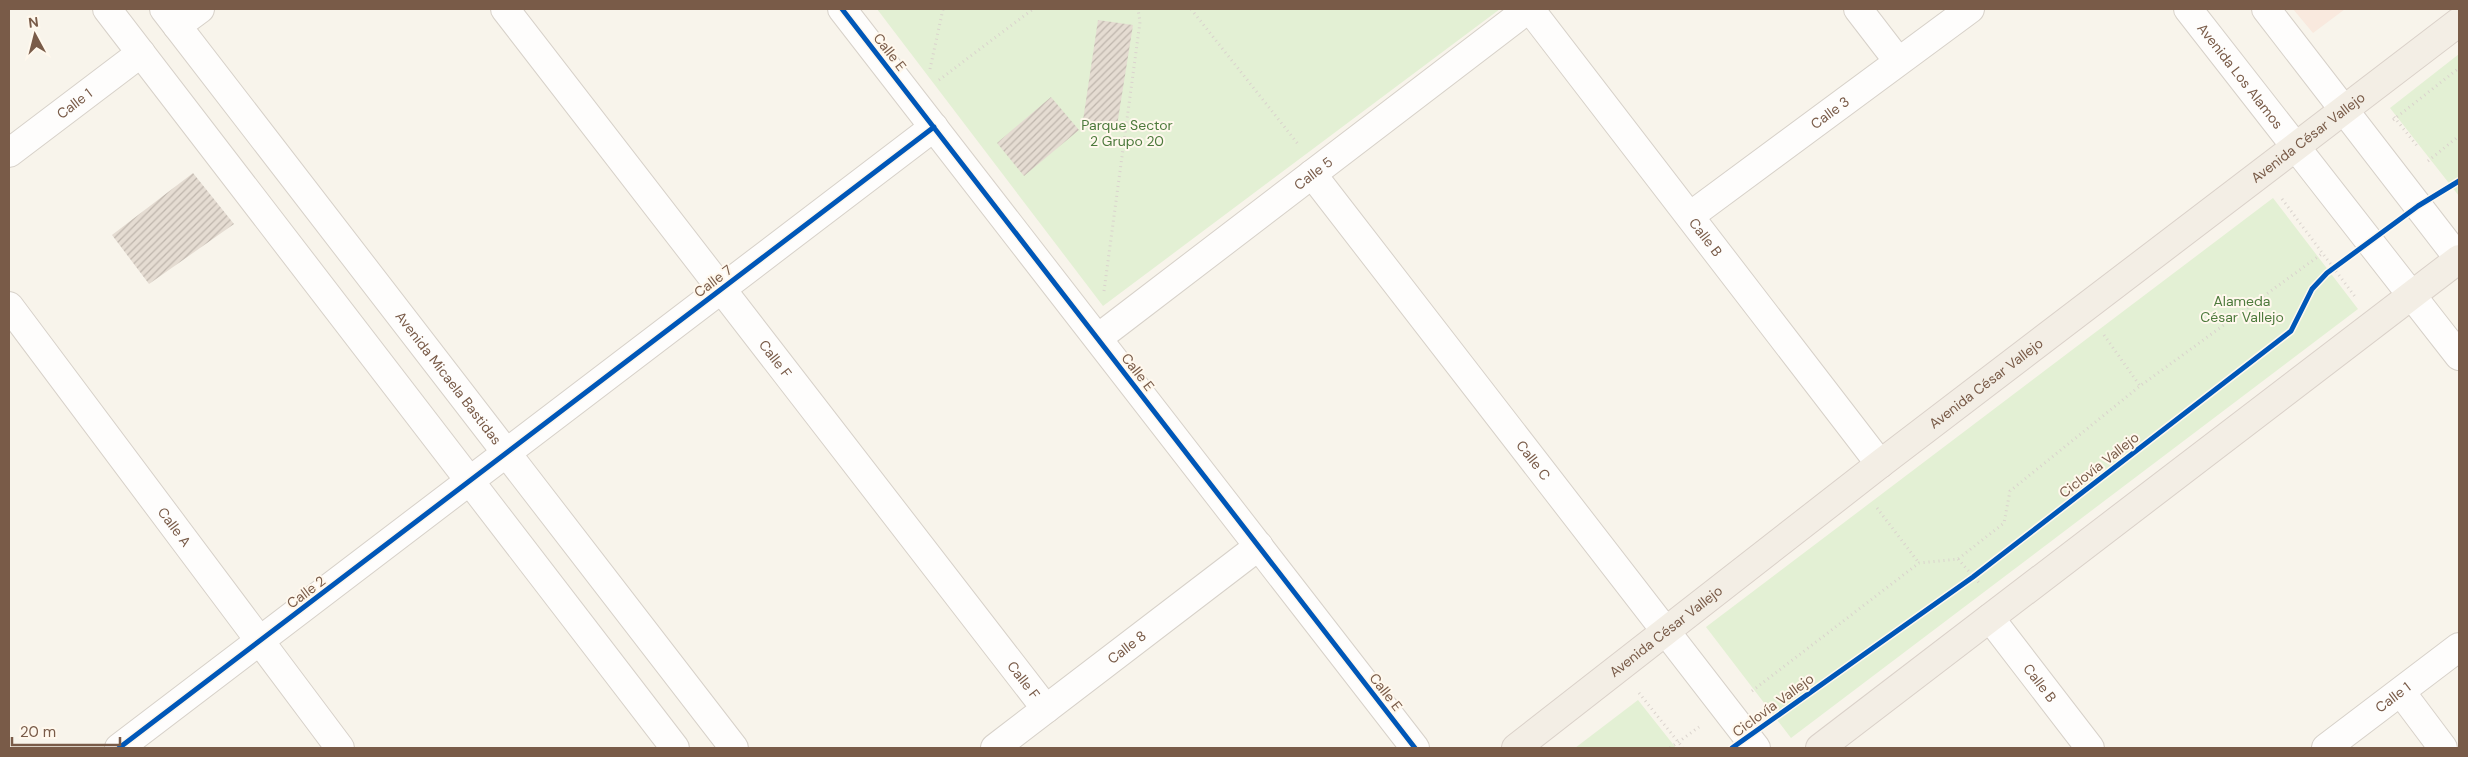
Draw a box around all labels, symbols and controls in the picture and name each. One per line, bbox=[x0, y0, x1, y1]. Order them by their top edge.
north arrow bbox=[10, 10, 60, 60]
text: N bbox=[27, 13, 40, 32]
street label: Avenida Los Alamos bbox=[2193, 20, 2287, 132]
street label: Calle E bbox=[870, 29, 911, 75]
street label: Calle 1 bbox=[53, 84, 96, 123]
street label: Avenida César Vallejo bbox=[2247, 88, 2369, 187]
street label: Calle 3 bbox=[1807, 92, 1853, 133]
park label: Parque Sector 2 Grupo 20 bbox=[1081, 116, 1173, 150]
street label: Calle 5 bbox=[1290, 153, 1336, 194]
street label: Calle B bbox=[1685, 214, 1726, 260]
street label: Calle 7 bbox=[690, 261, 736, 301]
park label: Alameda César Vallejo bbox=[2200, 292, 2284, 326]
street label: Avenida Micaela Bastidas bbox=[392, 308, 506, 448]
street label: Avenida César Vallejo bbox=[1925, 334, 2047, 432]
street label: Calle F bbox=[755, 336, 796, 382]
street label: Calle E bbox=[1118, 349, 1159, 395]
street label: Ciclovía Vallejo bbox=[2055, 428, 2143, 502]
street label: Calle C bbox=[1512, 437, 1555, 484]
street label: Calle A bbox=[154, 504, 195, 550]
street label: Calle 2 bbox=[283, 572, 329, 612]
street label: Avenida César Vallejo bbox=[1606, 581, 1726, 681]
street label: Calle 8 bbox=[1104, 627, 1150, 668]
street label: Calle F bbox=[1003, 657, 1044, 703]
street label: Calle B bbox=[2019, 660, 2061, 706]
street label: Calle E bbox=[1366, 669, 1407, 715]
street label: Ciclovía Vallejo bbox=[1729, 669, 1817, 741]
street label: Calle 1 bbox=[2372, 678, 2414, 716]
scale bar bbox=[12, 714, 120, 746]
text: 20 m bbox=[20, 722, 56, 742]

